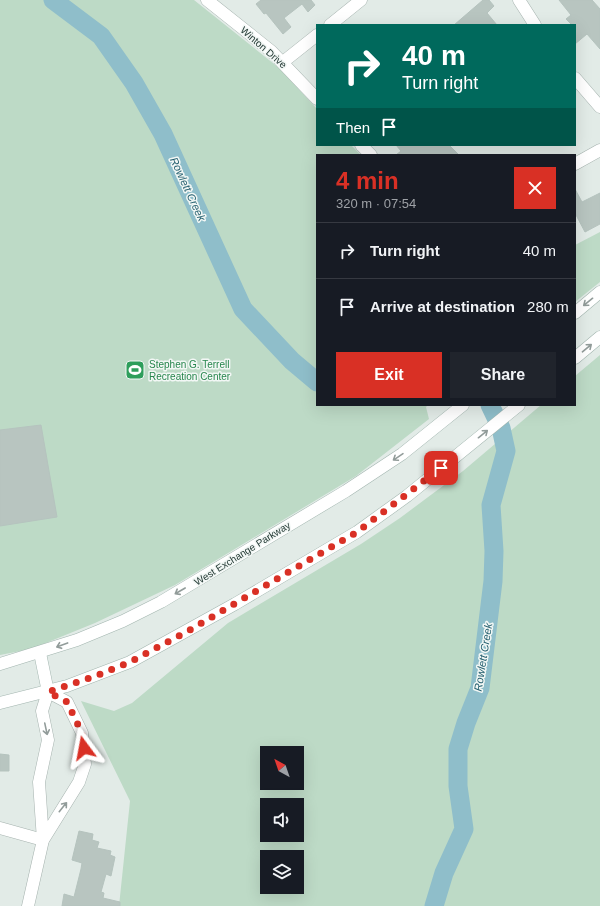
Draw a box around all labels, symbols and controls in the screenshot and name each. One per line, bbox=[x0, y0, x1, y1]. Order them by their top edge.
street label: Winton Drive bbox=[238, 24, 289, 71]
icon: right bbox=[336, 40, 388, 92]
text: 40 m bbox=[402, 40, 466, 71]
text: Turn right bbox=[402, 73, 478, 93]
icon: arrive bbox=[378, 116, 400, 138]
text: Then bbox=[336, 119, 370, 136]
water label: Rowlett Creek bbox=[168, 155, 208, 223]
text: 4 min bbox=[336, 167, 399, 194]
button: close bbox=[514, 167, 556, 209]
text: 320 m · 07:54 bbox=[336, 196, 416, 211]
icon: right bbox=[336, 240, 358, 262]
text: Turn right bbox=[370, 242, 440, 259]
text: 40 m bbox=[523, 242, 556, 259]
icon: arrive bbox=[336, 296, 358, 318]
text: Arrive at destination bbox=[370, 298, 515, 315]
text: 280 m bbox=[527, 298, 569, 315]
one-way arrow bbox=[582, 298, 593, 307]
one-way arrow bbox=[582, 343, 593, 352]
button: Exit bbox=[336, 352, 442, 398]
button: Share bbox=[450, 352, 556, 398]
sports icon: Stephen G. Terrell Recreation Center bbox=[124, 359, 146, 381]
place label: Stephen G. Terrell Recreation Center bbox=[149, 359, 231, 382]
one-way arrow bbox=[478, 430, 489, 439]
pin bbox=[424, 451, 458, 485]
one-way arrow bbox=[393, 453, 404, 461]
icon: arrive bbox=[430, 457, 452, 479]
street label: West Exchange Parkway bbox=[192, 519, 292, 587]
one-way arrow bbox=[174, 587, 186, 595]
water label: Rowlett Creek bbox=[472, 621, 494, 692]
one-way arrow bbox=[56, 642, 69, 649]
one-way arrow bbox=[42, 722, 50, 735]
position arrow bbox=[63, 727, 105, 769]
north arrow bbox=[260, 746, 304, 790]
map controls bbox=[260, 746, 304, 894]
button: sound bbox=[260, 798, 304, 842]
one-way arrow bbox=[59, 802, 68, 812]
button: layers bbox=[260, 850, 304, 894]

